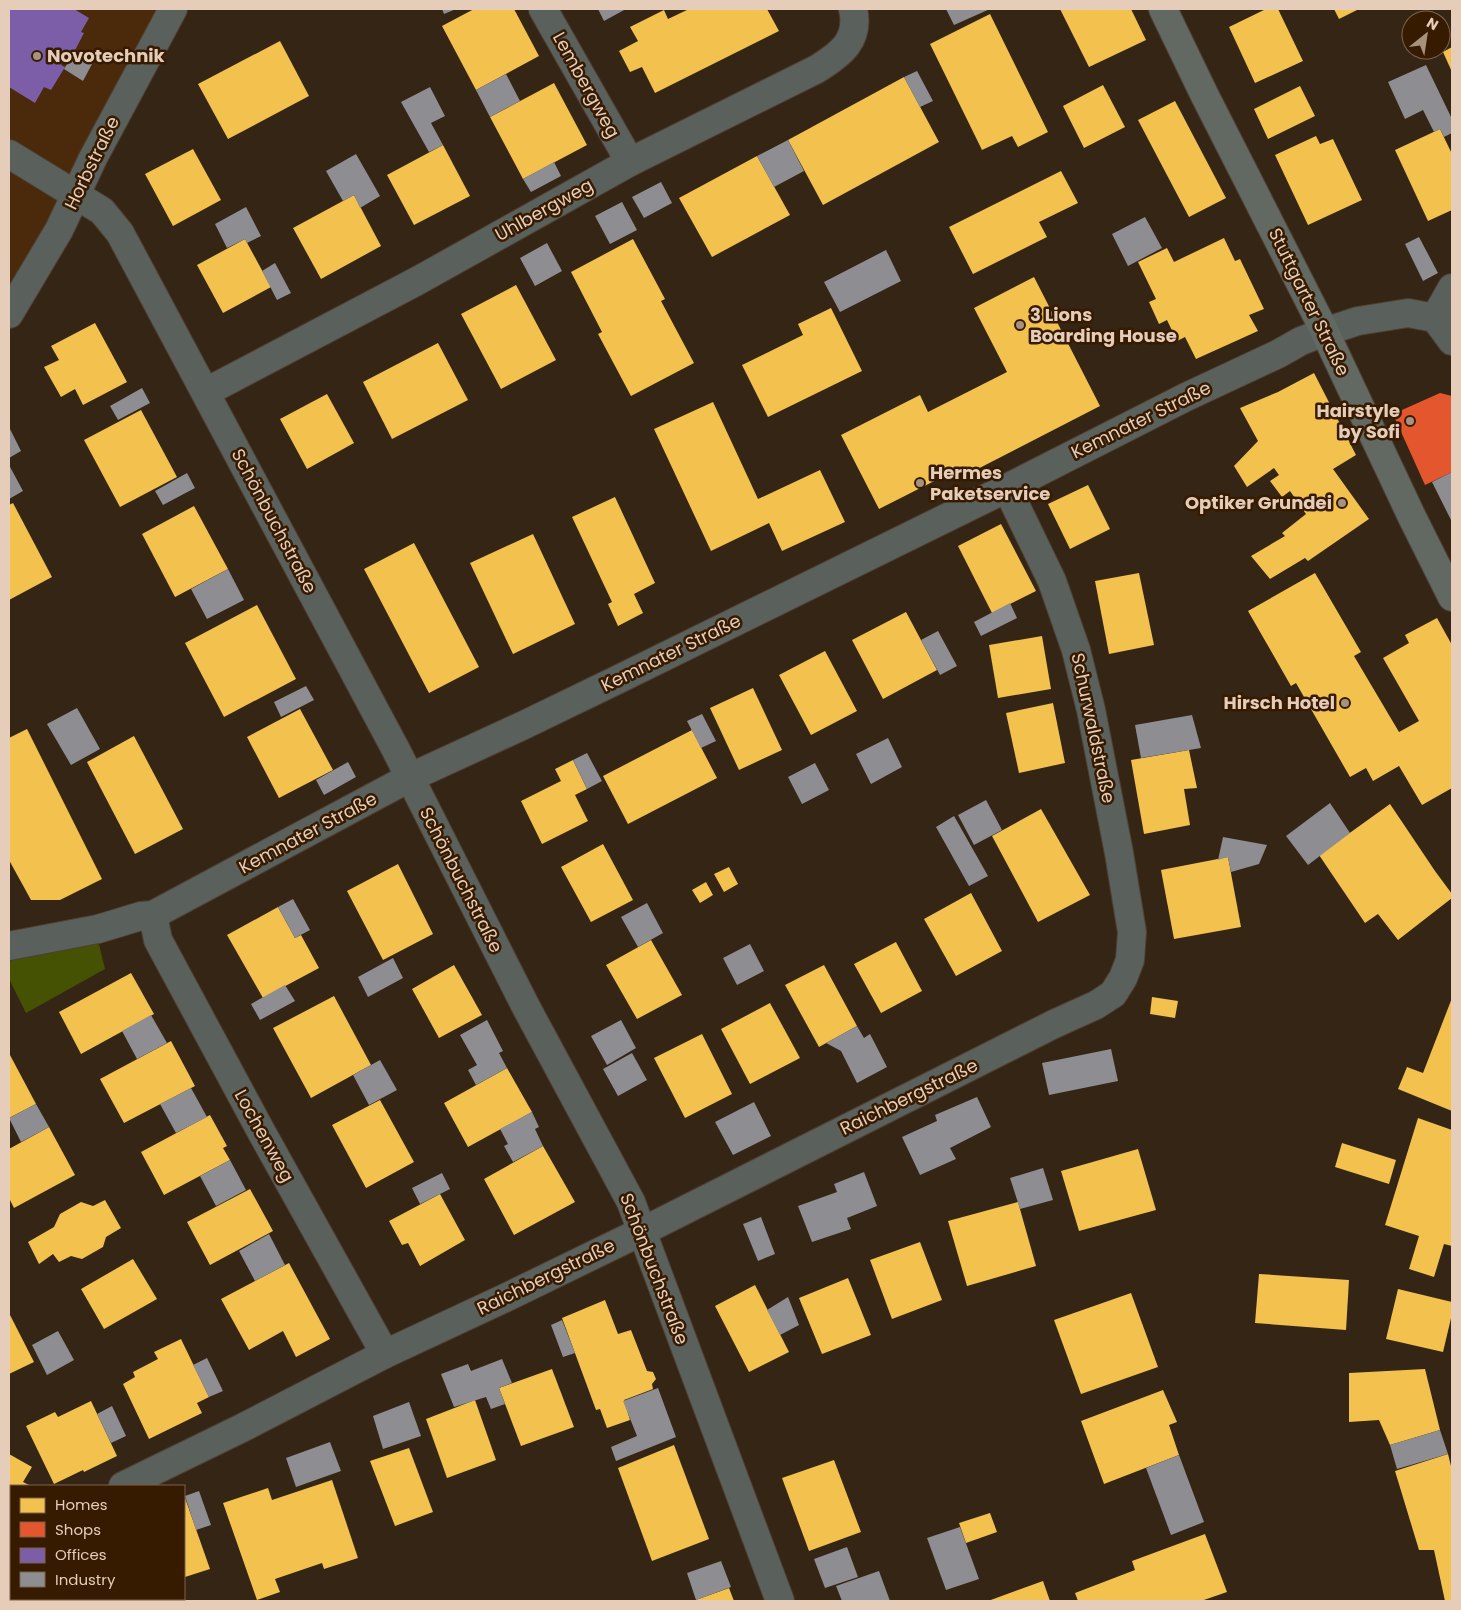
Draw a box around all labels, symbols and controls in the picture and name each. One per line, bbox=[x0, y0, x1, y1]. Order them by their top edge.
north arrow bbox=[1401, 10, 1451, 60]
text: N bbox=[1423, 12, 1442, 35]
street label: Lembergweg bbox=[547, 27, 626, 142]
place label: Novotechnik bbox=[47, 43, 166, 68]
marker: Novotechnik bbox=[31, 50, 43, 62]
street label: Horbstraße bbox=[58, 112, 125, 214]
street label: Uhlbergweg bbox=[490, 172, 597, 247]
street label: Stuttgarter Straße bbox=[1263, 224, 1356, 380]
place label: 3 Lions Boarding House bbox=[1030, 302, 1177, 348]
marker: 3 Lions Boarding House bbox=[1014, 319, 1026, 331]
street label: Kemnater Straße bbox=[1067, 375, 1215, 464]
place label: Hairstyle by Sofi bbox=[1316, 398, 1400, 444]
marker: Hairstyle by Sofi bbox=[1404, 415, 1416, 427]
street label: Schönbuchstraße bbox=[226, 444, 323, 597]
place label: Hermes Paketservice bbox=[930, 460, 1050, 506]
marker: Hermes Paketservice bbox=[914, 477, 926, 489]
place label: Optiker Grundei bbox=[1185, 490, 1332, 515]
marker: Optiker Grundei bbox=[1336, 497, 1348, 509]
street label: Kemnater Straße bbox=[597, 608, 745, 697]
street label: Schurwaldstraße bbox=[1065, 650, 1122, 805]
place label: Hirsch Hotel bbox=[1224, 690, 1335, 715]
marker: Hirsch Hotel bbox=[1339, 697, 1351, 709]
street label: Kemnater Straße bbox=[234, 786, 381, 879]
street label: Schönbuchstraße bbox=[414, 803, 509, 957]
street label: Raichbergstraße bbox=[836, 1052, 982, 1141]
street label: Lochenweg bbox=[229, 1085, 300, 1187]
street label: Schönbuchstraße bbox=[614, 1189, 695, 1348]
street label: Raichbergstraße bbox=[473, 1232, 619, 1321]
legend bbox=[10, 1485, 185, 1600]
text: Homes bbox=[55, 1494, 108, 1515]
text: Shops bbox=[55, 1519, 101, 1540]
text: Offices bbox=[55, 1544, 107, 1565]
text: Industry bbox=[55, 1569, 116, 1590]

